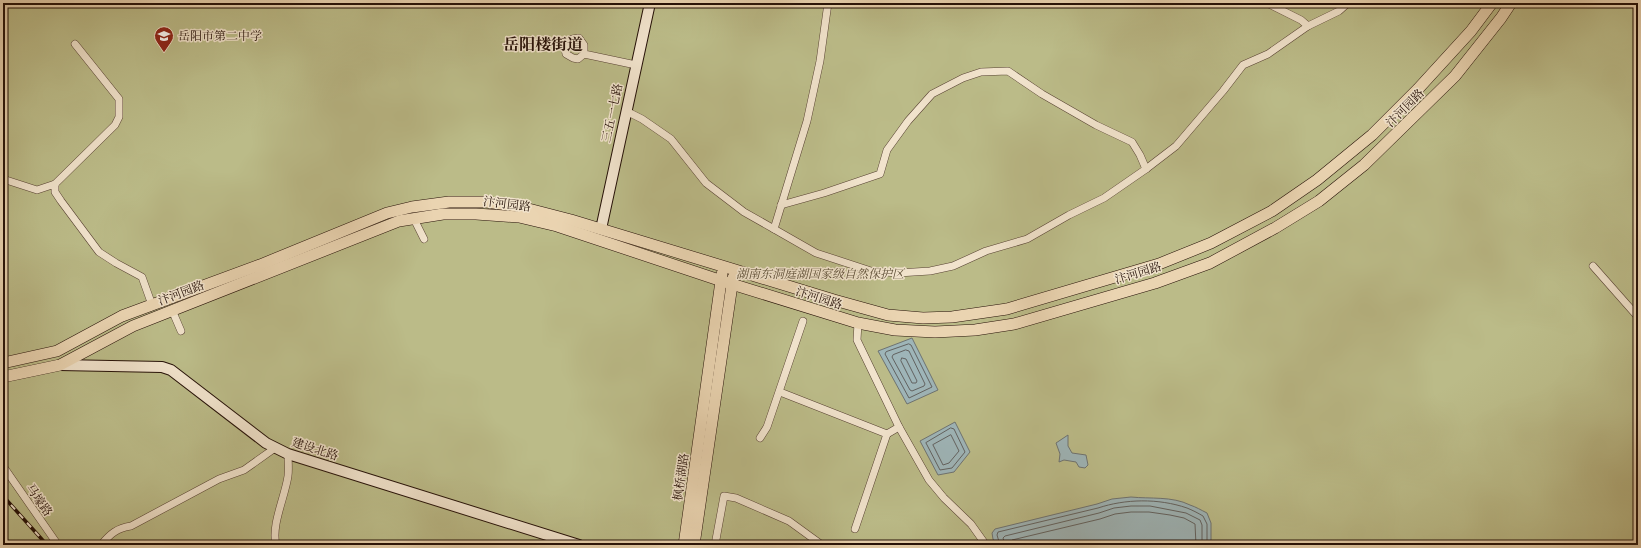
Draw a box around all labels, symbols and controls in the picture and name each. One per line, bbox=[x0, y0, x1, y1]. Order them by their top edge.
school or university icon: 岳阳市第二中学 bbox=[153, 25, 175, 53]
place label: 岳阳市第二中学 bbox=[178, 29, 262, 45]
district label: 岳阳楼街道 bbox=[503, 35, 583, 57]
street label: 三五一七路 bbox=[599, 82, 627, 144]
street label: 汴河园路 bbox=[1383, 86, 1428, 131]
street label: 汴河园路 bbox=[482, 194, 532, 216]
street label: 汴河园路 bbox=[1113, 259, 1164, 289]
park label: 湖南东洞庭湖国家级自然保护区 bbox=[736, 267, 906, 283]
street label: 汴河园路 bbox=[156, 278, 207, 310]
street label: 汴河园路 bbox=[793, 284, 844, 314]
street label: 建设北路 bbox=[289, 435, 340, 465]
street label: 枫桥湖路 bbox=[671, 452, 693, 502]
street label: 马壕路 bbox=[21, 481, 55, 520]

